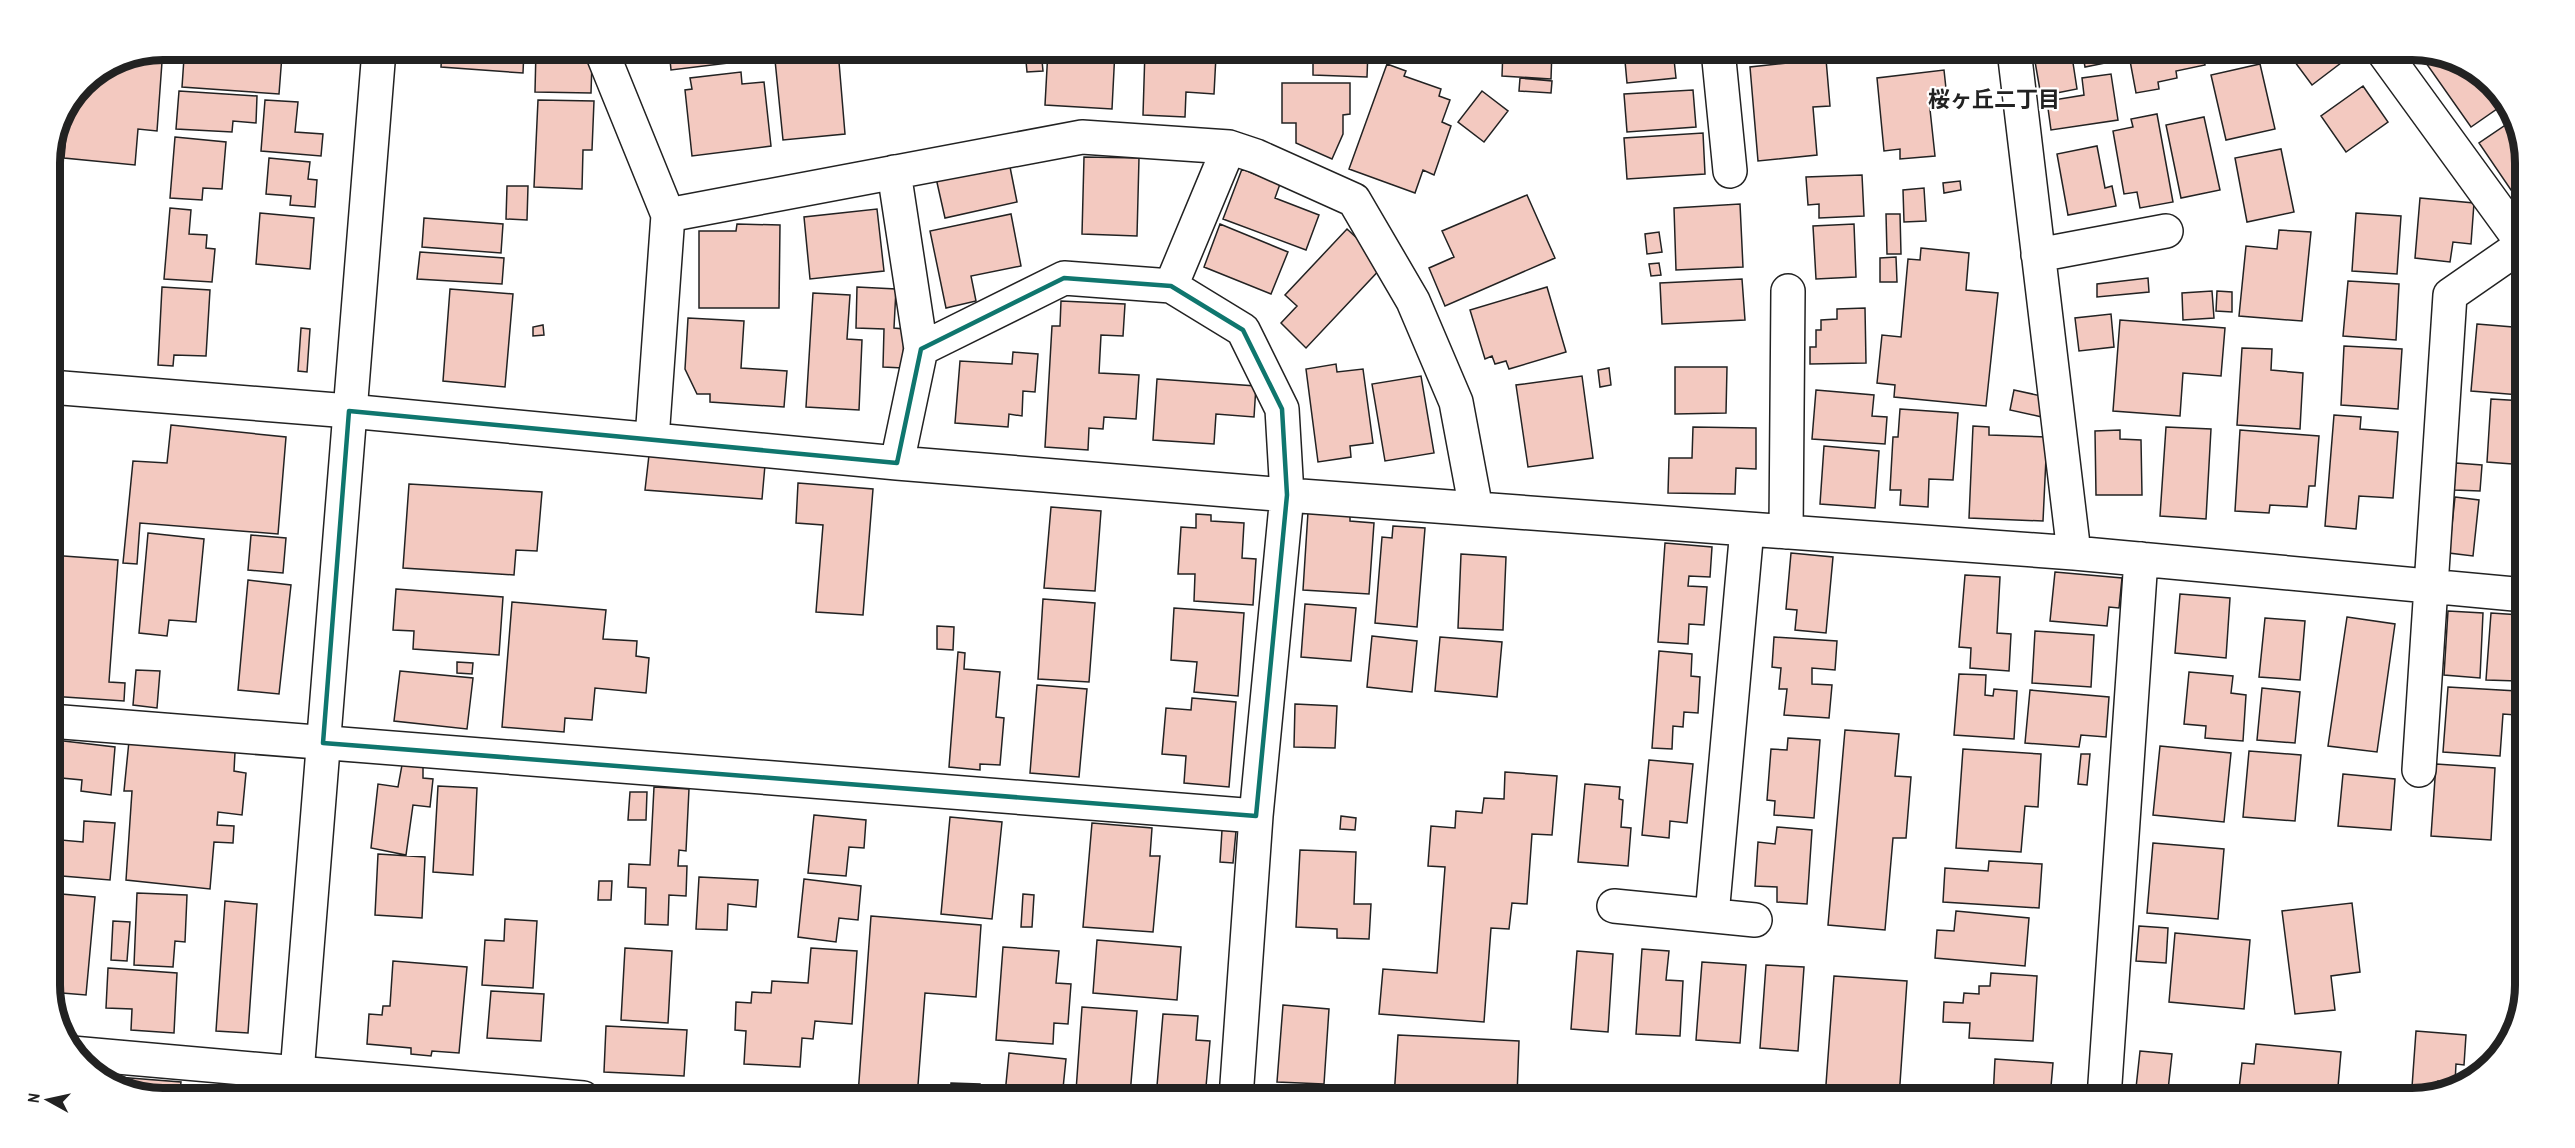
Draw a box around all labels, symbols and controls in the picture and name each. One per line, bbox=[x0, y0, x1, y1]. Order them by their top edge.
district label: 桜ヶ丘二丁目 bbox=[1928, 84, 2060, 114]
north arrow bbox=[18, 1070, 78, 1130]
text: N bbox=[22, 1092, 45, 1104]

